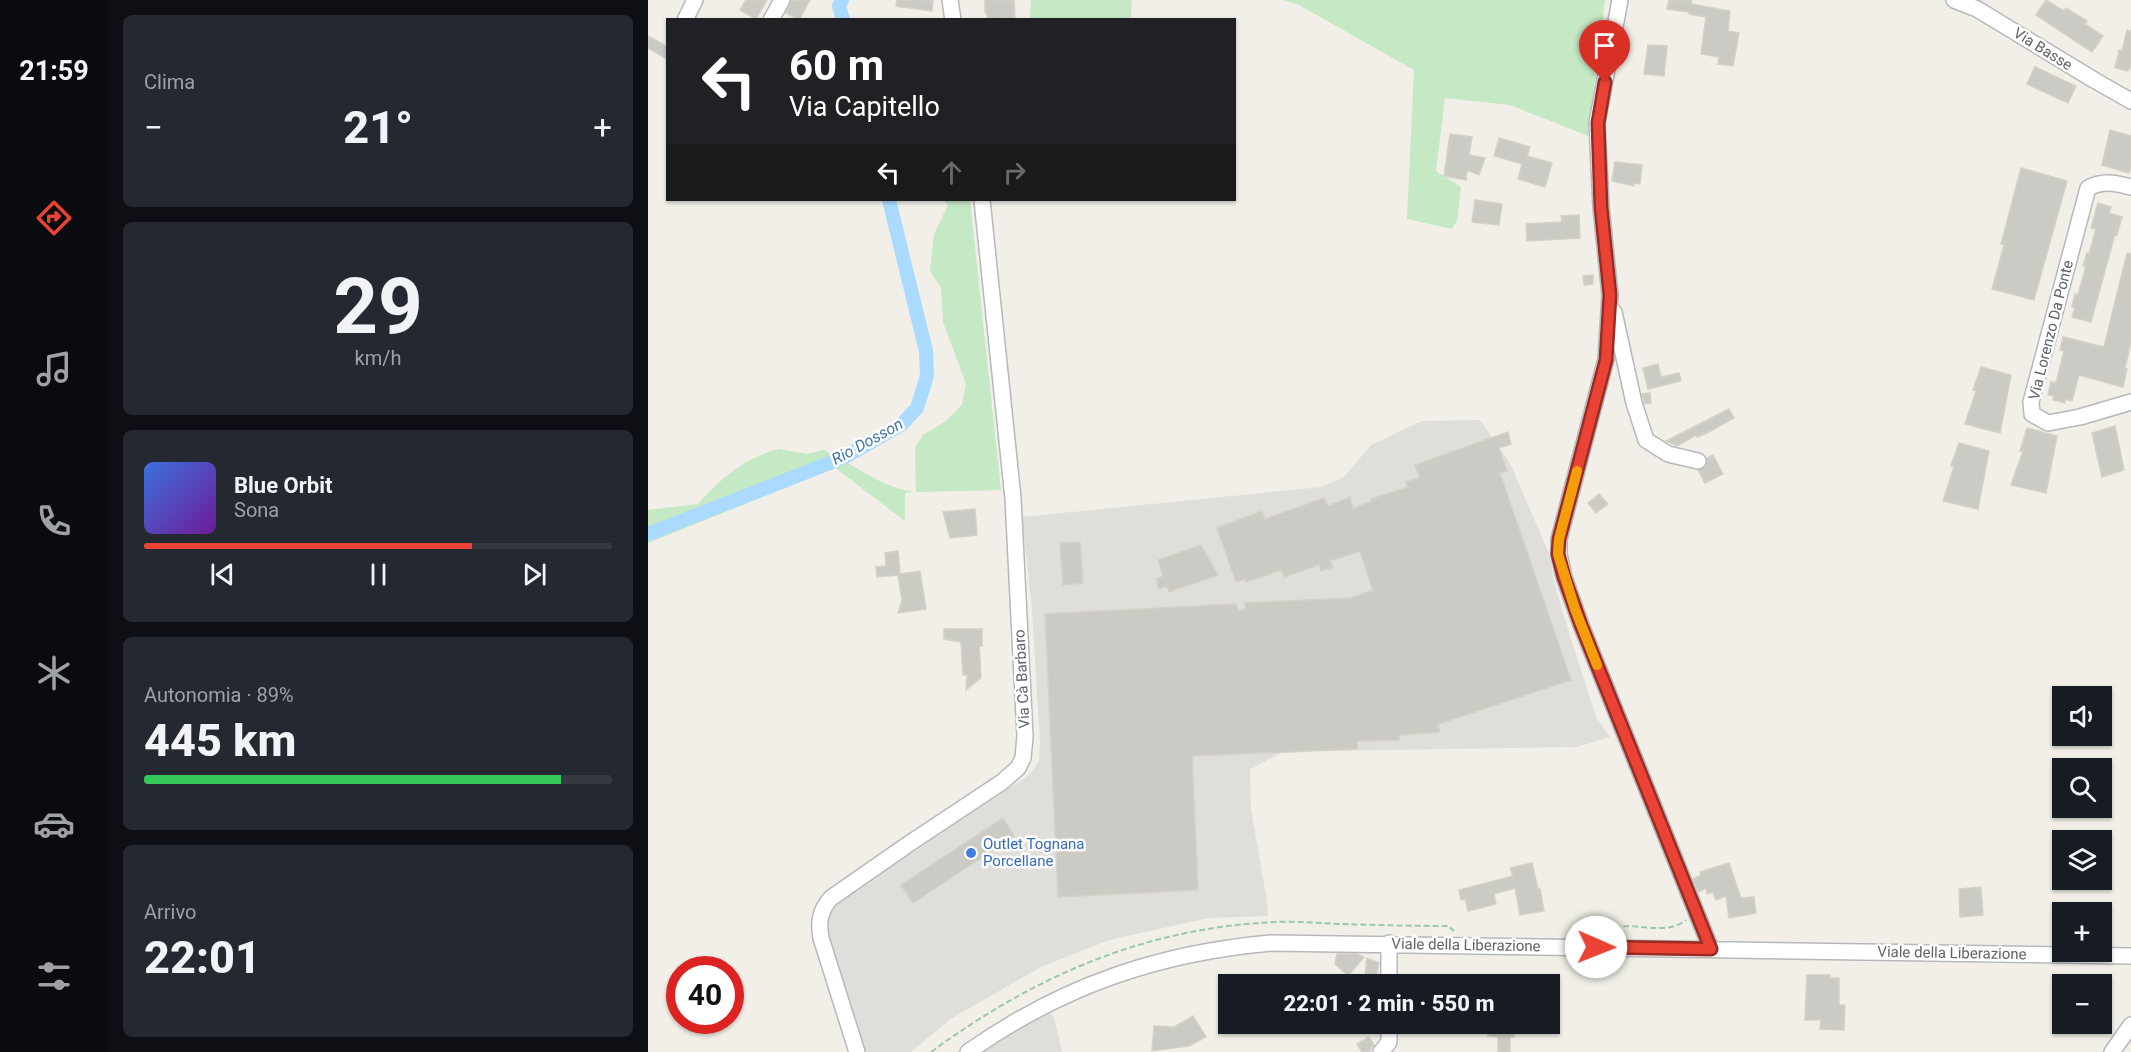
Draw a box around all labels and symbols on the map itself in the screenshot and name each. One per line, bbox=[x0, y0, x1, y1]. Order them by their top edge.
pin bbox=[1579, 20, 1630, 82]
street label: Via Basse bbox=[2010, 24, 2076, 74]
street label: Via Lorenzo Da Ponte bbox=[2025, 258, 2077, 402]
water label: Rio Dosson bbox=[828, 414, 906, 469]
street label: Via Cà Barbaro bbox=[1010, 629, 1034, 729]
place label: Outlet Tognana Porcellane bbox=[983, 835, 1085, 870]
marker: Outlet Tognana Porcellane bbox=[964, 846, 978, 860]
position arrow bbox=[1564, 915, 1628, 979]
street label: Viale della Liberazione bbox=[1391, 935, 1541, 955]
street label: Viale della Liberazione bbox=[1877, 943, 2027, 963]
speed limit sign: 40 bbox=[666, 956, 744, 1034]

